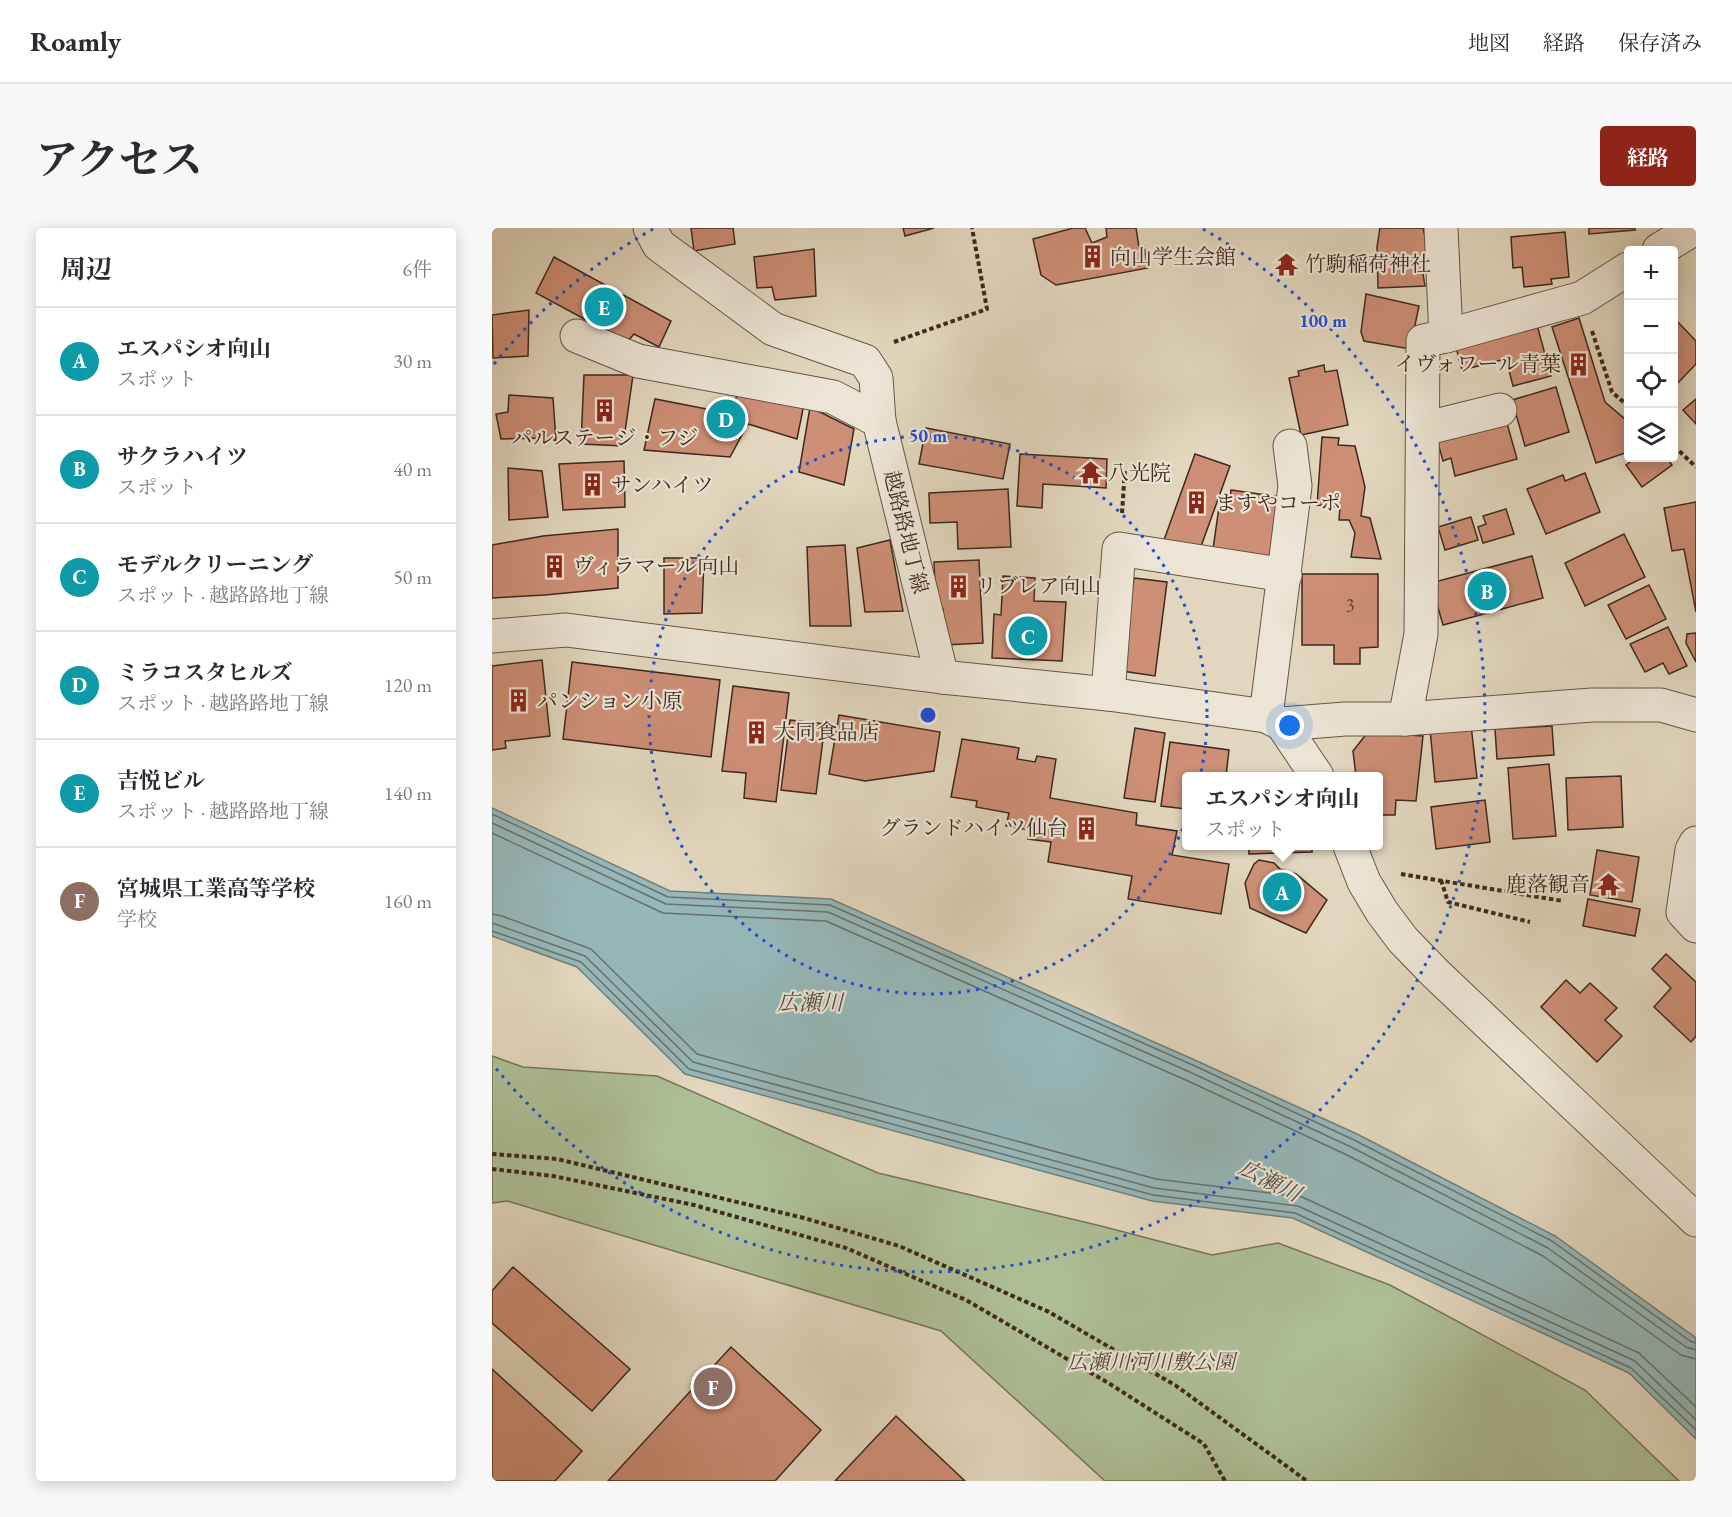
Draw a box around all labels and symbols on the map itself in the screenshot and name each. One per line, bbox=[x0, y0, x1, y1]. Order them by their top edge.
place label: 向山学生会館 bbox=[1110, 243, 1236, 270]
building icon: 向山学生会館 bbox=[1079, 244, 1105, 270]
place label: 竹駒稲荷神社 bbox=[1305, 250, 1431, 277]
temple icon: 竹駒稲荷神社 bbox=[1274, 251, 1300, 277]
pin: E bbox=[584, 284, 624, 329]
text: 100 m bbox=[1299, 309, 1347, 332]
place label: イヴォワール青葉 bbox=[1394, 350, 1561, 377]
building icon: イヴォワール青葉 bbox=[1566, 351, 1592, 377]
pin: D bbox=[706, 396, 746, 441]
building icon: パルステージ・フジ bbox=[592, 397, 618, 423]
place label: パルステージ・フジ bbox=[512, 424, 698, 451]
text: 50 m bbox=[909, 424, 947, 447]
place label: 八光院 bbox=[1108, 459, 1171, 486]
temple icon: 八光院 bbox=[1077, 460, 1103, 486]
street label: 越路路地丁線 bbox=[878, 467, 935, 596]
place label: サンハイツ bbox=[611, 471, 713, 498]
building icon: サンハイツ bbox=[580, 472, 606, 498]
place label: ますやコーポ bbox=[1215, 489, 1341, 516]
building icon: ますやコーポ bbox=[1184, 490, 1210, 516]
place label: ヴィラマール向山 bbox=[573, 552, 739, 579]
building icon: ヴィラマール向山 bbox=[542, 553, 568, 579]
pin: B bbox=[1468, 568, 1506, 614]
place label: リブレア向山 bbox=[976, 572, 1101, 599]
building icon: リブレア向山 bbox=[945, 573, 971, 599]
house number: 3 bbox=[1346, 594, 1354, 617]
pin: C bbox=[1008, 614, 1048, 658]
place label: パンション小原 bbox=[537, 687, 683, 714]
building icon: パンション小原 bbox=[506, 688, 532, 714]
centre of rings bbox=[918, 705, 938, 725]
your location bbox=[1275, 711, 1304, 740]
place label: 大同食品店 bbox=[774, 718, 879, 745]
building icon: 大同食品店 bbox=[743, 719, 769, 745]
place label: グランドハイツ仙台 bbox=[879, 814, 1068, 841]
building icon: グランドハイツ仙台 bbox=[1073, 815, 1099, 841]
pin: A bbox=[1262, 870, 1302, 914]
place label: 鹿落観音 bbox=[1506, 870, 1590, 897]
temple icon: 鹿落観音 bbox=[1595, 871, 1621, 897]
water label: 広瀬川 bbox=[777, 988, 845, 1017]
water label: 広瀬川 bbox=[1234, 1153, 1308, 1209]
park label: 広瀬川河川敷公園 bbox=[1067, 1348, 1238, 1375]
pin: F bbox=[694, 1364, 732, 1410]

